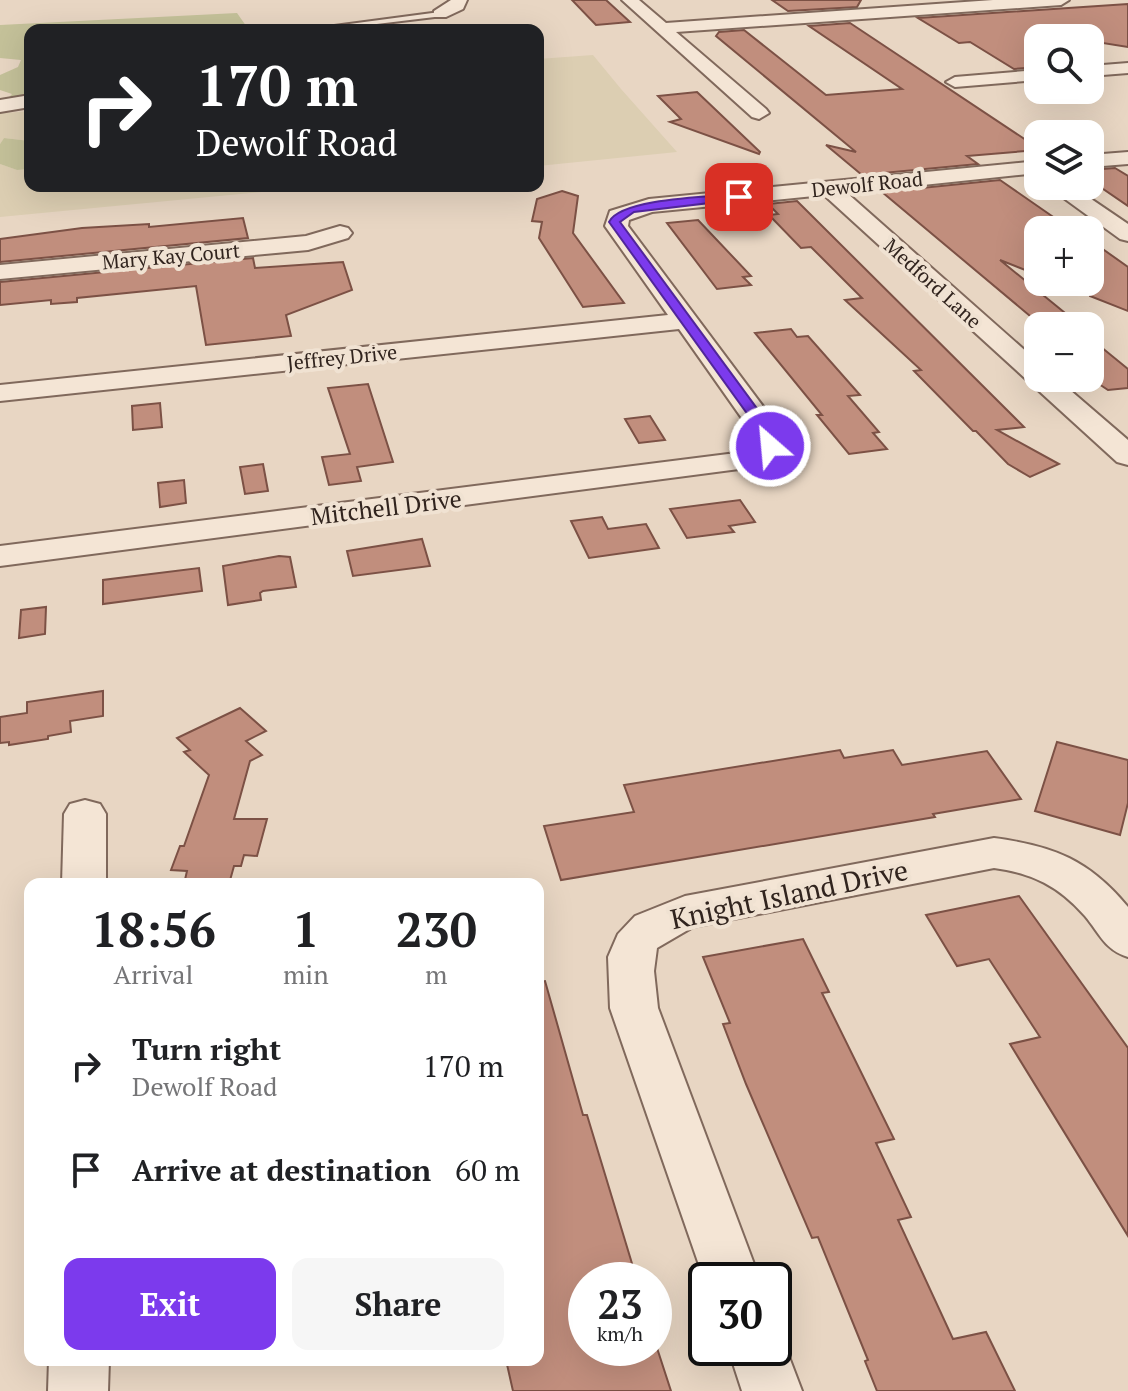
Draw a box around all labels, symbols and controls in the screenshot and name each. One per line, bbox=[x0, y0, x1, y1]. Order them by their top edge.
map controls bbox=[1024, 24, 1104, 392]
button: search bbox=[1024, 24, 1104, 104]
text: 170 m bbox=[196, 48, 358, 122]
icon: right bbox=[64, 56, 168, 160]
text: Dewolf Road bbox=[196, 119, 397, 166]
button: layers bbox=[1024, 120, 1104, 200]
pin bbox=[705, 163, 773, 231]
street label: Dewolf Road bbox=[810, 165, 924, 203]
icon: arrive bbox=[717, 175, 761, 219]
button: + bbox=[1024, 216, 1104, 296]
street label: Medford Lane bbox=[878, 232, 988, 334]
street label: Mary Kay Court bbox=[101, 236, 242, 275]
button: − bbox=[1024, 312, 1104, 392]
street label: Jeffrey Drive bbox=[286, 338, 398, 376]
position arrow bbox=[728, 404, 812, 488]
street label: Mitchell Drive bbox=[309, 482, 463, 532]
street label: Knight Island Drive bbox=[667, 851, 911, 937]
text: 18:56 bbox=[91, 897, 216, 961]
text: 1 bbox=[292, 897, 319, 961]
text: 230 bbox=[396, 897, 477, 961]
text: Arrival bbox=[114, 957, 193, 991]
text: min bbox=[283, 957, 329, 991]
text: m bbox=[425, 957, 448, 991]
text: Turn right bbox=[132, 1029, 281, 1069]
icon: right bbox=[64, 1044, 108, 1088]
text: 170 m bbox=[423, 1046, 504, 1086]
text: Dewolf Road bbox=[132, 1069, 278, 1103]
icon: arrive bbox=[64, 1148, 108, 1192]
text: Arrive at destination bbox=[132, 1150, 431, 1190]
text: 60 m bbox=[455, 1150, 520, 1190]
button: Exit bbox=[64, 1258, 276, 1350]
button: Share bbox=[292, 1258, 504, 1350]
speed limit sign: 30 bbox=[688, 1262, 792, 1366]
text: 23 bbox=[597, 1277, 643, 1330]
text: km/h bbox=[597, 1320, 643, 1347]

